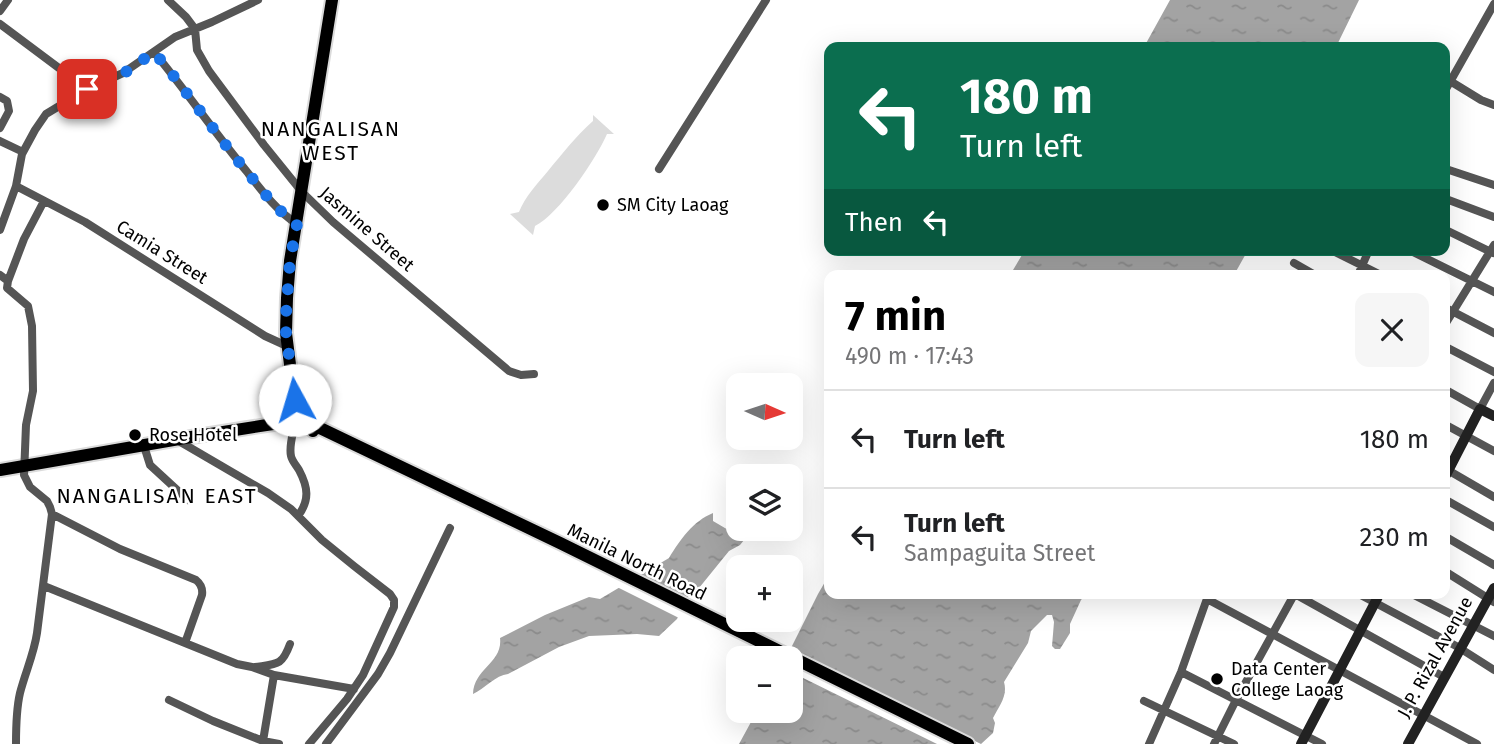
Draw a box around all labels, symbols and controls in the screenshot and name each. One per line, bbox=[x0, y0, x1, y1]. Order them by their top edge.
pin bbox=[57, 59, 117, 119]
text: 180 m bbox=[960, 67, 1093, 126]
icon: arrive bbox=[68, 70, 106, 108]
icon: left bbox=[845, 70, 936, 161]
district label: NANGALISAN WEST bbox=[261, 116, 401, 166]
text: Turn left bbox=[960, 127, 1082, 165]
street label: Jasmine Street bbox=[315, 182, 419, 276]
place label: SM City Laoag bbox=[617, 194, 729, 216]
marker: SM City Laoag bbox=[595, 197, 611, 213]
icon: left bbox=[917, 203, 955, 241]
text: Then bbox=[845, 207, 903, 238]
street label: Camia Street bbox=[112, 215, 212, 289]
text: 7 min bbox=[845, 291, 946, 341]
button: close bbox=[1355, 293, 1429, 367]
text: 490 m · 17:43 bbox=[845, 342, 974, 370]
position arrow bbox=[258, 363, 332, 437]
north arrow bbox=[726, 373, 803, 450]
map controls bbox=[726, 373, 803, 723]
icon: left bbox=[845, 420, 883, 458]
place label: Rose Hotel bbox=[149, 424, 237, 446]
text: Turn left bbox=[904, 424, 1005, 455]
text: 180 m bbox=[1360, 424, 1429, 455]
marker: Rose Hotel bbox=[127, 427, 143, 443]
button: layers bbox=[726, 464, 803, 541]
district label: NANGALISAN EAST bbox=[56, 483, 258, 509]
text: Turn left bbox=[904, 508, 1005, 539]
icon: left bbox=[845, 518, 883, 556]
street label: Manila North Road bbox=[564, 519, 710, 605]
text: 230 m bbox=[1360, 522, 1429, 553]
text: Sampaguita Street bbox=[904, 539, 1095, 567]
button: + bbox=[726, 555, 803, 632]
street label: J. P. Rizal Avenue bbox=[1393, 593, 1477, 721]
button: − bbox=[726, 646, 803, 723]
place label: Data Center College Laoag bbox=[1231, 658, 1344, 701]
marker: Data Center College Laoag bbox=[1209, 671, 1225, 687]

